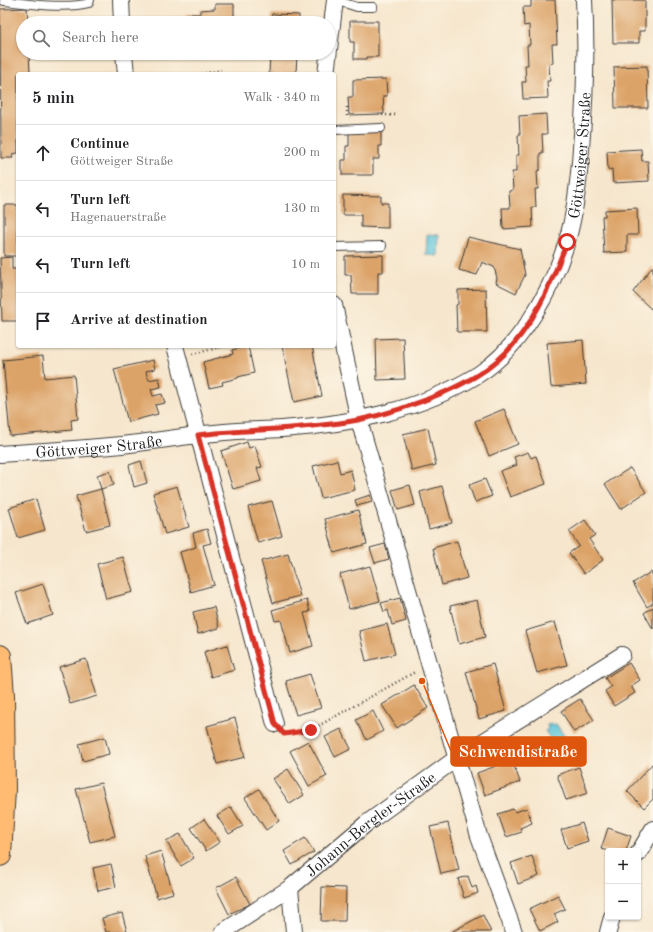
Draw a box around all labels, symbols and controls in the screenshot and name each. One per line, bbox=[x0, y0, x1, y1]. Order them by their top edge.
search box bbox=[16, 16, 336, 60]
icon: search bbox=[30, 27, 52, 49]
text: Search here bbox=[62, 31, 139, 46]
text: 5 min bbox=[32, 90, 75, 107]
text: Walk · 340 m bbox=[243, 91, 320, 104]
street label: Göttweiger Straße bbox=[567, 92, 595, 220]
text: Continue bbox=[70, 137, 129, 152]
icon: ahead bbox=[32, 142, 54, 164]
text: 200 m bbox=[283, 146, 320, 159]
text: Göttweiger Straße bbox=[70, 155, 173, 168]
text: Turn left bbox=[70, 193, 130, 208]
icon: left bbox=[32, 198, 54, 220]
text: 130 m bbox=[283, 202, 320, 215]
text: Hagenauerstraße bbox=[70, 211, 166, 224]
route start bbox=[558, 233, 576, 251]
icon: left bbox=[32, 254, 54, 276]
text: Turn left bbox=[70, 257, 130, 272]
text: 10 m bbox=[291, 258, 320, 271]
icon: arrive bbox=[32, 310, 54, 332]
text: Arrive at destination bbox=[70, 313, 208, 328]
street label: Göttweiger Straße bbox=[35, 434, 163, 462]
route end bbox=[302, 721, 320, 739]
callout: Schwendistraße bbox=[451, 737, 586, 766]
text: Schwendistraße bbox=[459, 744, 577, 761]
street label: Johann-Bergler-Straße bbox=[304, 770, 439, 881]
map controls bbox=[605, 848, 641, 920]
button: + bbox=[605, 848, 641, 884]
button: − bbox=[605, 884, 641, 920]

